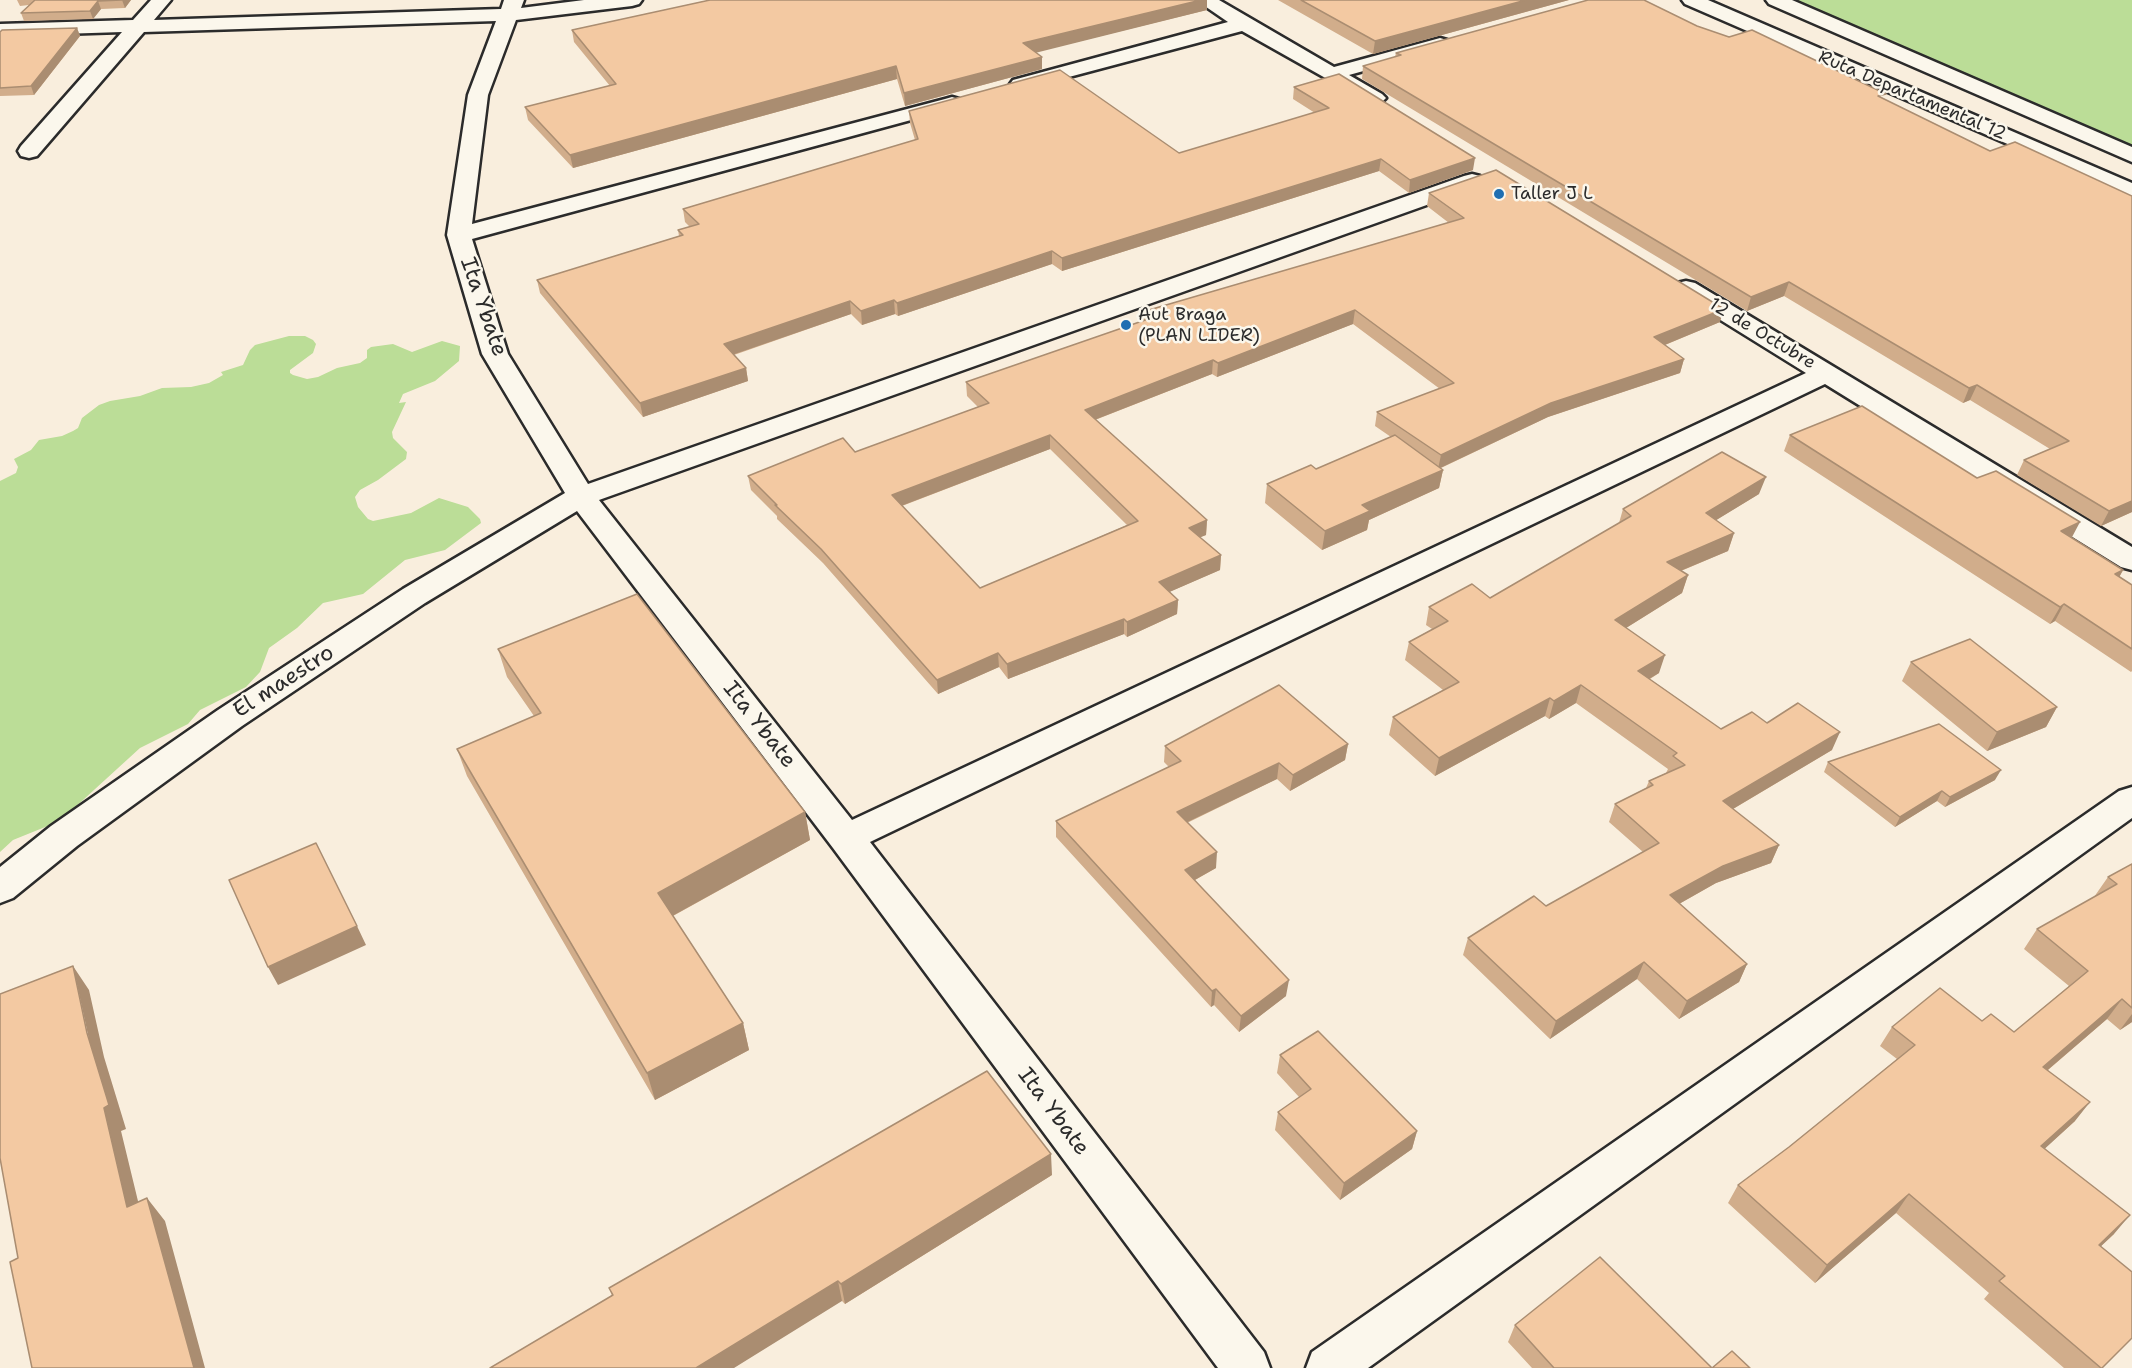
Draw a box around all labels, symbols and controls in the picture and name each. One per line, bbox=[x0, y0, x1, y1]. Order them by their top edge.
street label: Ruta Departamental 12 bbox=[1815, 47, 2009, 145]
place label: Taller J L bbox=[1511, 183, 1593, 205]
marker: Taller J L bbox=[1492, 187, 1506, 201]
street label: Ita Ybate bbox=[454, 254, 512, 360]
street label: 12 de Octubre bbox=[1705, 294, 1819, 374]
place label: Aut Braga (PLAN LIDER) bbox=[1138, 304, 1260, 346]
marker: Aut Braga (PLAN LIDER) bbox=[1119, 318, 1133, 332]
street label: El maestro bbox=[229, 640, 339, 724]
street label: Ita Ybate bbox=[717, 676, 801, 774]
street label: Ita Ybate bbox=[1011, 1063, 1095, 1161]

